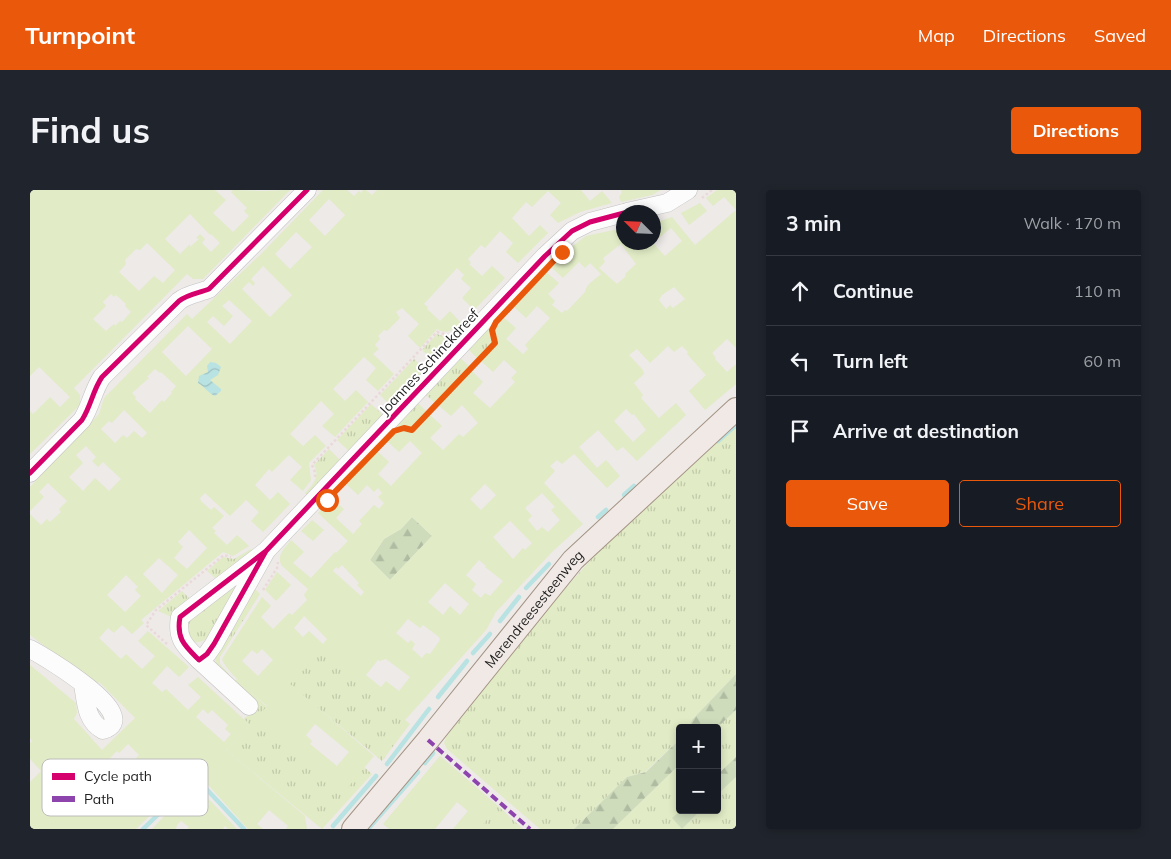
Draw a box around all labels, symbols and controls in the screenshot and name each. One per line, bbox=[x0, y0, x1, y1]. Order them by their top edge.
text: Turnpoint bbox=[25, 20, 135, 50]
text: Map bbox=[918, 24, 955, 47]
text: Directions bbox=[983, 24, 1066, 47]
text: Saved bbox=[1094, 24, 1146, 47]
button: Directions bbox=[1011, 107, 1141, 154]
text: Find us bbox=[30, 108, 150, 152]
north arrow bbox=[616, 205, 661, 250]
text: 3 min bbox=[786, 210, 841, 236]
text: Walk · 170 m bbox=[1023, 213, 1121, 233]
route end bbox=[551, 241, 574, 264]
icon: ahead bbox=[786, 277, 814, 305]
text: Continue bbox=[833, 279, 913, 303]
text: 110 m bbox=[1074, 281, 1121, 301]
street label: Joannes Schinckdreef bbox=[375, 305, 483, 419]
icon: left bbox=[786, 347, 814, 375]
text: Turn left bbox=[833, 349, 908, 373]
text: 60 m bbox=[1084, 351, 1121, 371]
icon: arrive bbox=[786, 417, 814, 445]
text: Arrive at destination bbox=[833, 419, 1019, 443]
button: Save bbox=[786, 480, 949, 527]
button: Share bbox=[959, 480, 1121, 527]
route start bbox=[316, 489, 339, 512]
street label: Merendreesesteenweg bbox=[481, 546, 587, 672]
map controls bbox=[676, 724, 721, 814]
button: + bbox=[676, 724, 721, 769]
legend bbox=[42, 759, 208, 816]
text: Cycle path bbox=[84, 767, 152, 785]
button: − bbox=[676, 769, 721, 814]
text: Path bbox=[84, 790, 114, 808]

